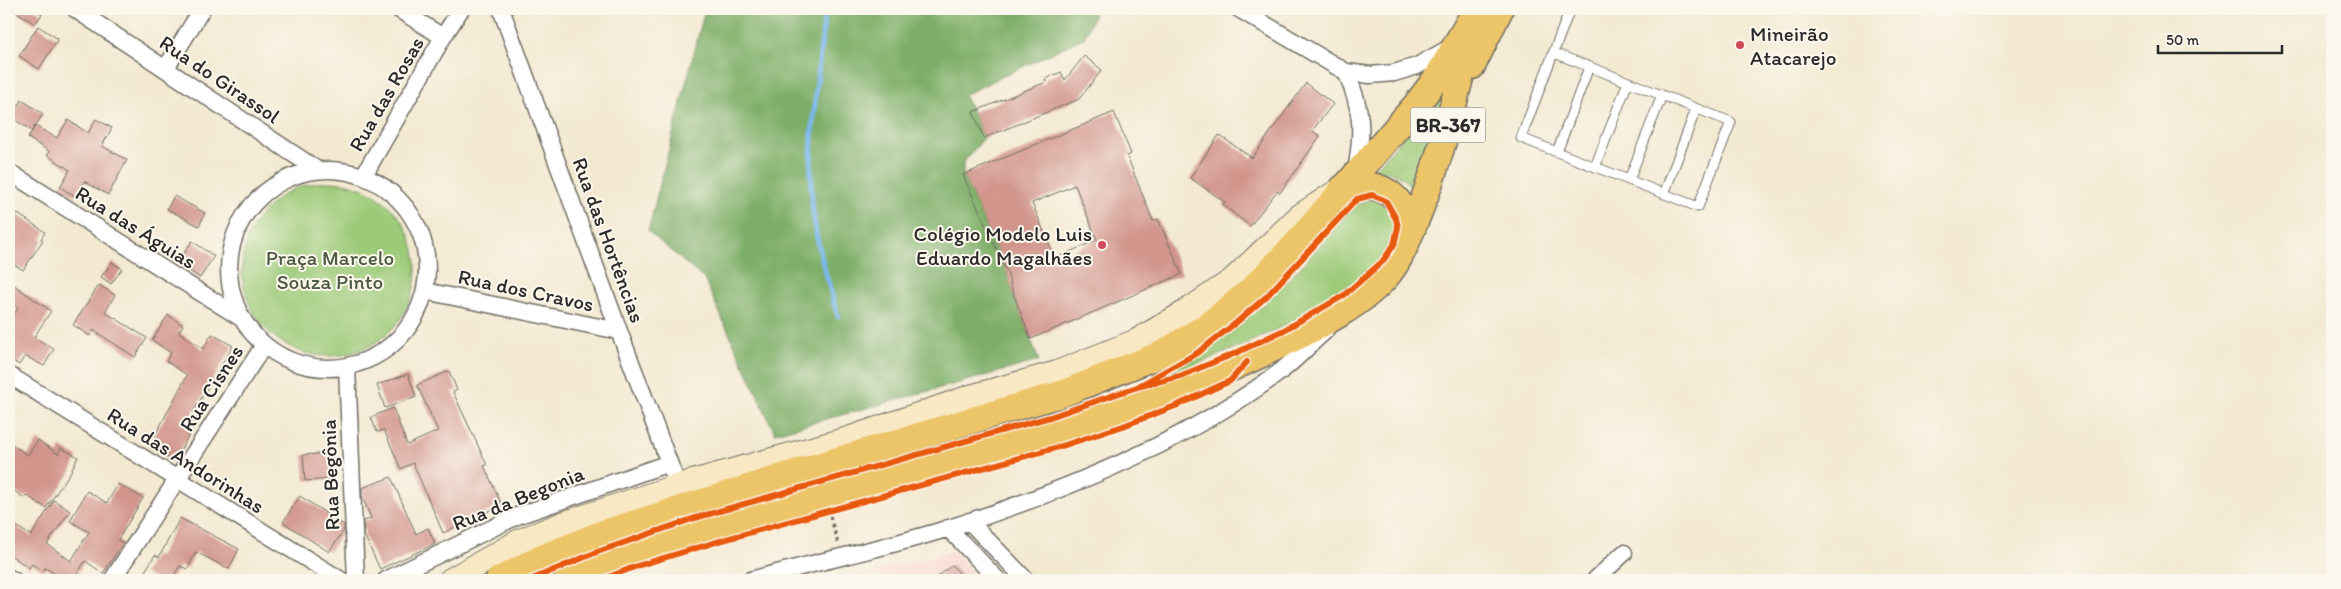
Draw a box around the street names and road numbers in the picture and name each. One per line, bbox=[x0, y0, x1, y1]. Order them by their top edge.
street label: Rua do Girassol bbox=[155, 30, 285, 128]
street label: Rua das Rosas bbox=[343, 32, 429, 156]
road number: BR-367 bbox=[1410, 108, 1486, 142]
street label: Rua das Hortências bbox=[567, 154, 651, 326]
street label: Rua das Águias bbox=[71, 180, 201, 274]
street label: Rua dos Cravos bbox=[456, 263, 596, 317]
street label: Rua Cisnes bbox=[174, 340, 248, 436]
street label: Rua das Andorinhas bbox=[103, 402, 269, 518]
street label: Rua Begônia bbox=[316, 419, 344, 531]
street label: Rua da Begonia bbox=[449, 460, 587, 536]

